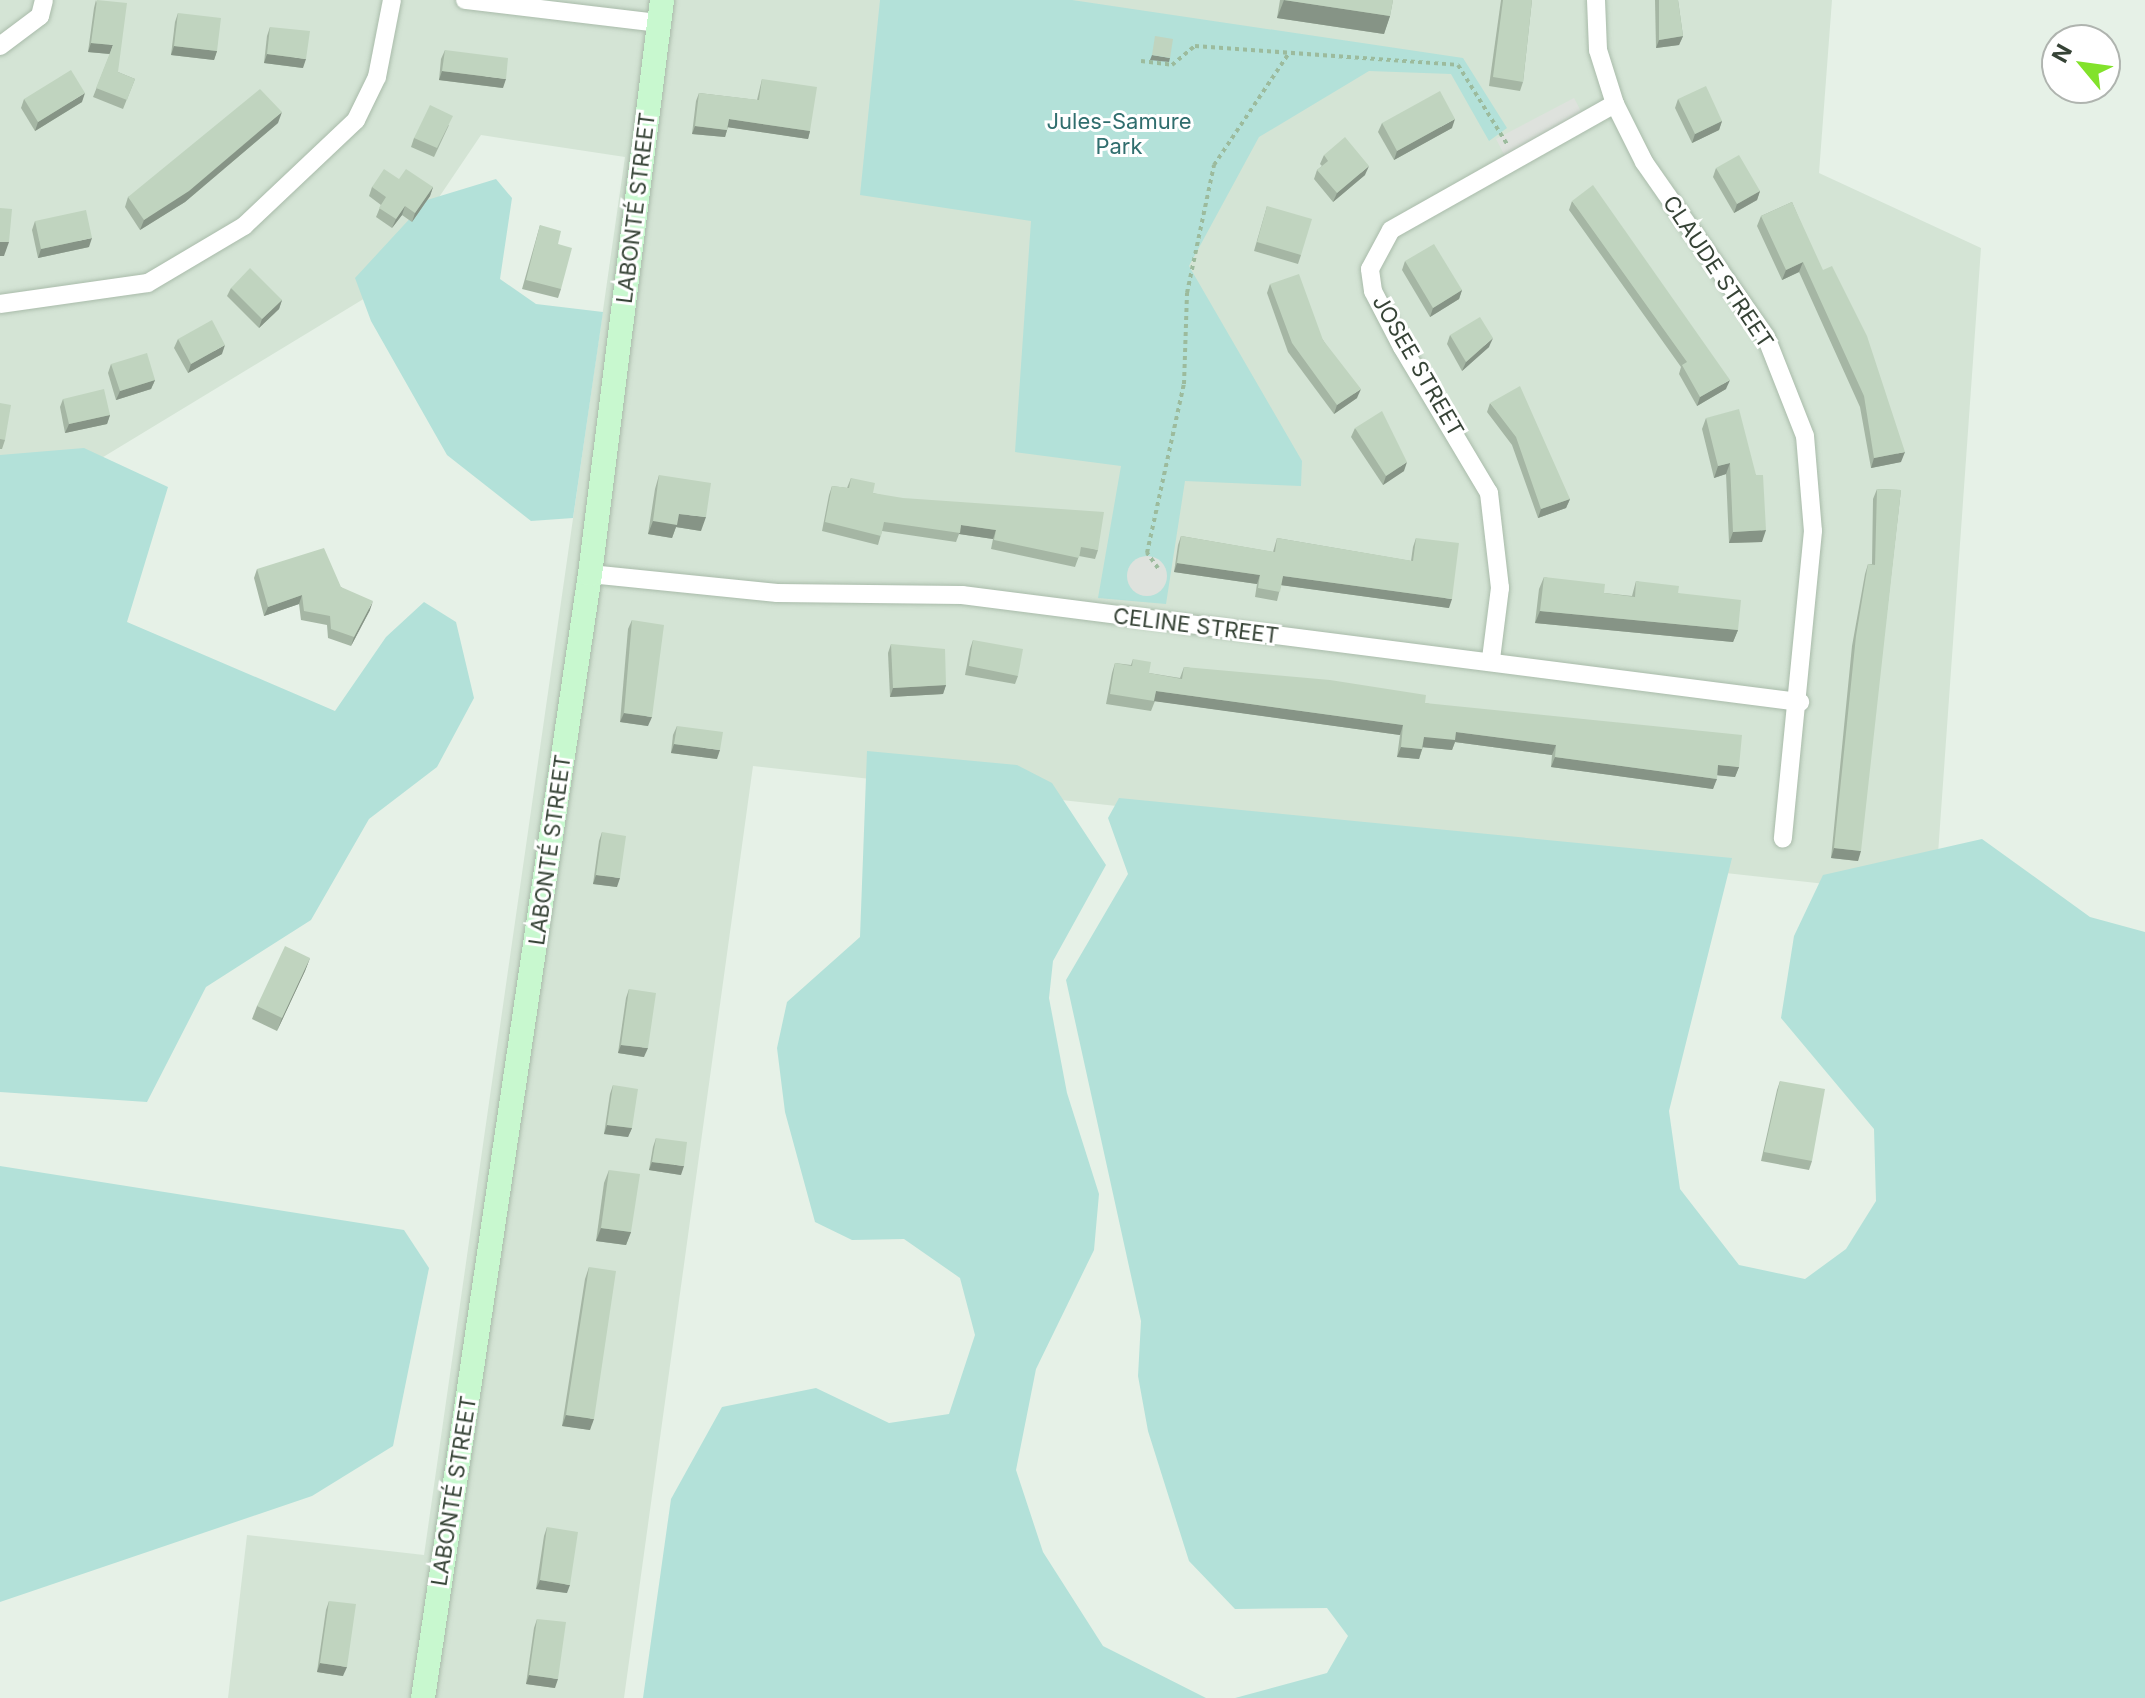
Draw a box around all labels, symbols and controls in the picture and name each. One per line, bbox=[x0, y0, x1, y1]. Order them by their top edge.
north arrow bbox=[2041, 24, 2121, 104]
text: N bbox=[2046, 40, 2077, 67]
park label: Jules-Samure Park bbox=[1047, 108, 1191, 160]
street label: LABONTÉ STREET bbox=[611, 111, 661, 305]
street label: CLAUDE STREET bbox=[1657, 191, 1779, 353]
street label: JOSEE STREET bbox=[1367, 290, 1469, 442]
street label: CELINE STREET bbox=[1112, 603, 1280, 649]
street label: LABONTÉ STREET bbox=[524, 753, 576, 947]
street label: LABONTÉ STREET bbox=[426, 1394, 482, 1588]

